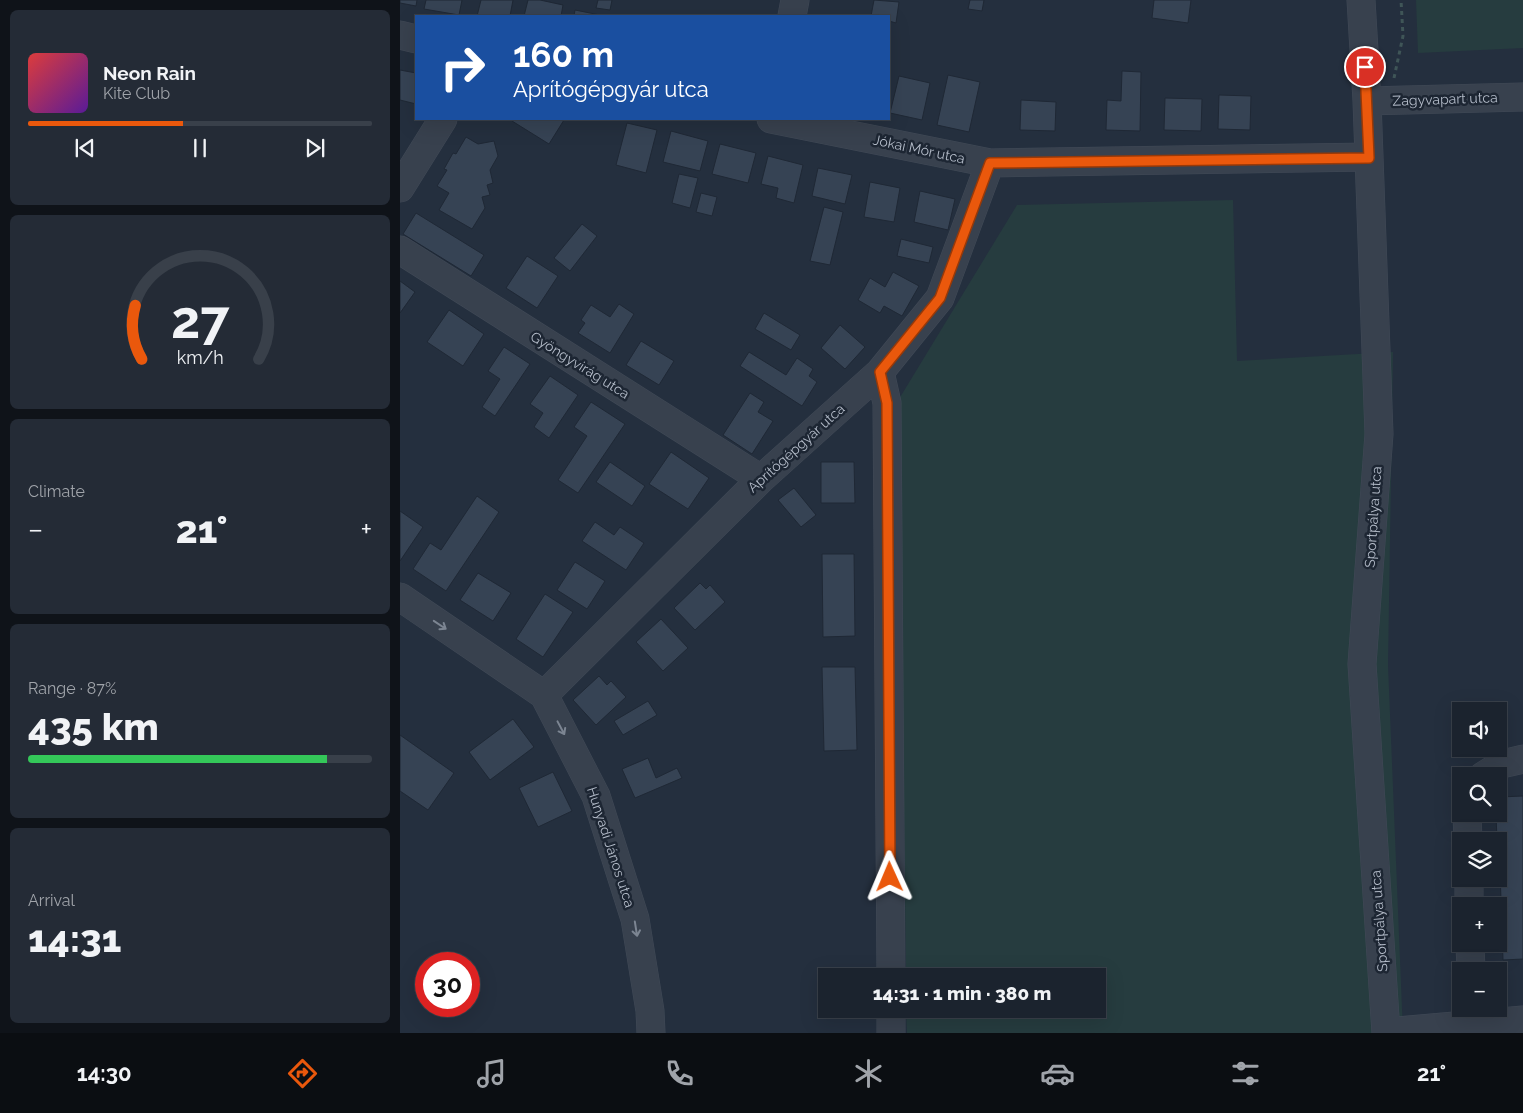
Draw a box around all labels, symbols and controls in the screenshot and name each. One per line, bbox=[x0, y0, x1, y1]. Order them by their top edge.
text: 160 m bbox=[513, 34, 614, 75]
icon: right bbox=[430, 35, 495, 100]
pin bbox=[1344, 46, 1386, 88]
icon: arrive bbox=[1351, 53, 1379, 81]
text: Neon Rain bbox=[103, 62, 196, 84]
text: Aprítógépgyár utca bbox=[513, 76, 709, 102]
text: Kite Club bbox=[103, 84, 170, 103]
street label: Zagyvapart utca bbox=[1392, 89, 1498, 109]
street label: Jókai Mór utca bbox=[872, 131, 966, 167]
icon: previous bbox=[71, 134, 99, 162]
icon: pause bbox=[186, 134, 214, 162]
icon: next bbox=[301, 134, 329, 162]
text: 27 bbox=[171, 289, 230, 350]
street label: Gyöngyvirág utca bbox=[528, 328, 632, 402]
text: km/h bbox=[176, 347, 224, 368]
street label: Aprítógépgyár utca bbox=[744, 400, 848, 496]
street label: Sportpálya utca bbox=[1361, 466, 1385, 568]
text: Climate bbox=[28, 482, 85, 501]
text: 21° bbox=[176, 507, 228, 552]
text: − bbox=[28, 513, 43, 546]
text: + bbox=[360, 513, 372, 546]
one-way arrow bbox=[433, 620, 447, 630]
text: Range · 87% bbox=[28, 679, 116, 698]
map controls bbox=[1452, 702, 1507, 1017]
button: sound bbox=[1452, 702, 1507, 757]
text: 435 km bbox=[28, 704, 159, 749]
one-way arrow bbox=[557, 720, 567, 735]
button: search bbox=[1452, 767, 1507, 822]
street label: Hunyadi János utca bbox=[584, 785, 638, 909]
button: layers bbox=[1452, 832, 1507, 887]
position arrow bbox=[863, 850, 915, 902]
street label: Sportpálya utca bbox=[1367, 870, 1391, 972]
text: Arrival bbox=[28, 891, 75, 910]
button: + bbox=[1452, 897, 1507, 952]
text: 14:31 bbox=[28, 916, 121, 961]
one-way arrow bbox=[631, 920, 641, 936]
speed limit sign: 30 bbox=[415, 952, 480, 1017]
button: − bbox=[1452, 962, 1507, 1017]
text: 14:31 · 1 min · 380 m bbox=[873, 982, 1051, 1004]
icon: directions bbox=[285, 1056, 320, 1091]
icon: music bbox=[474, 1056, 509, 1091]
icon: phone bbox=[662, 1056, 697, 1091]
icon: climate bbox=[851, 1056, 886, 1091]
icon: car bbox=[1040, 1056, 1075, 1091]
icon: filters bbox=[1228, 1056, 1263, 1091]
text: 14:30 bbox=[77, 1060, 131, 1086]
text: 21° bbox=[1417, 1060, 1446, 1086]

